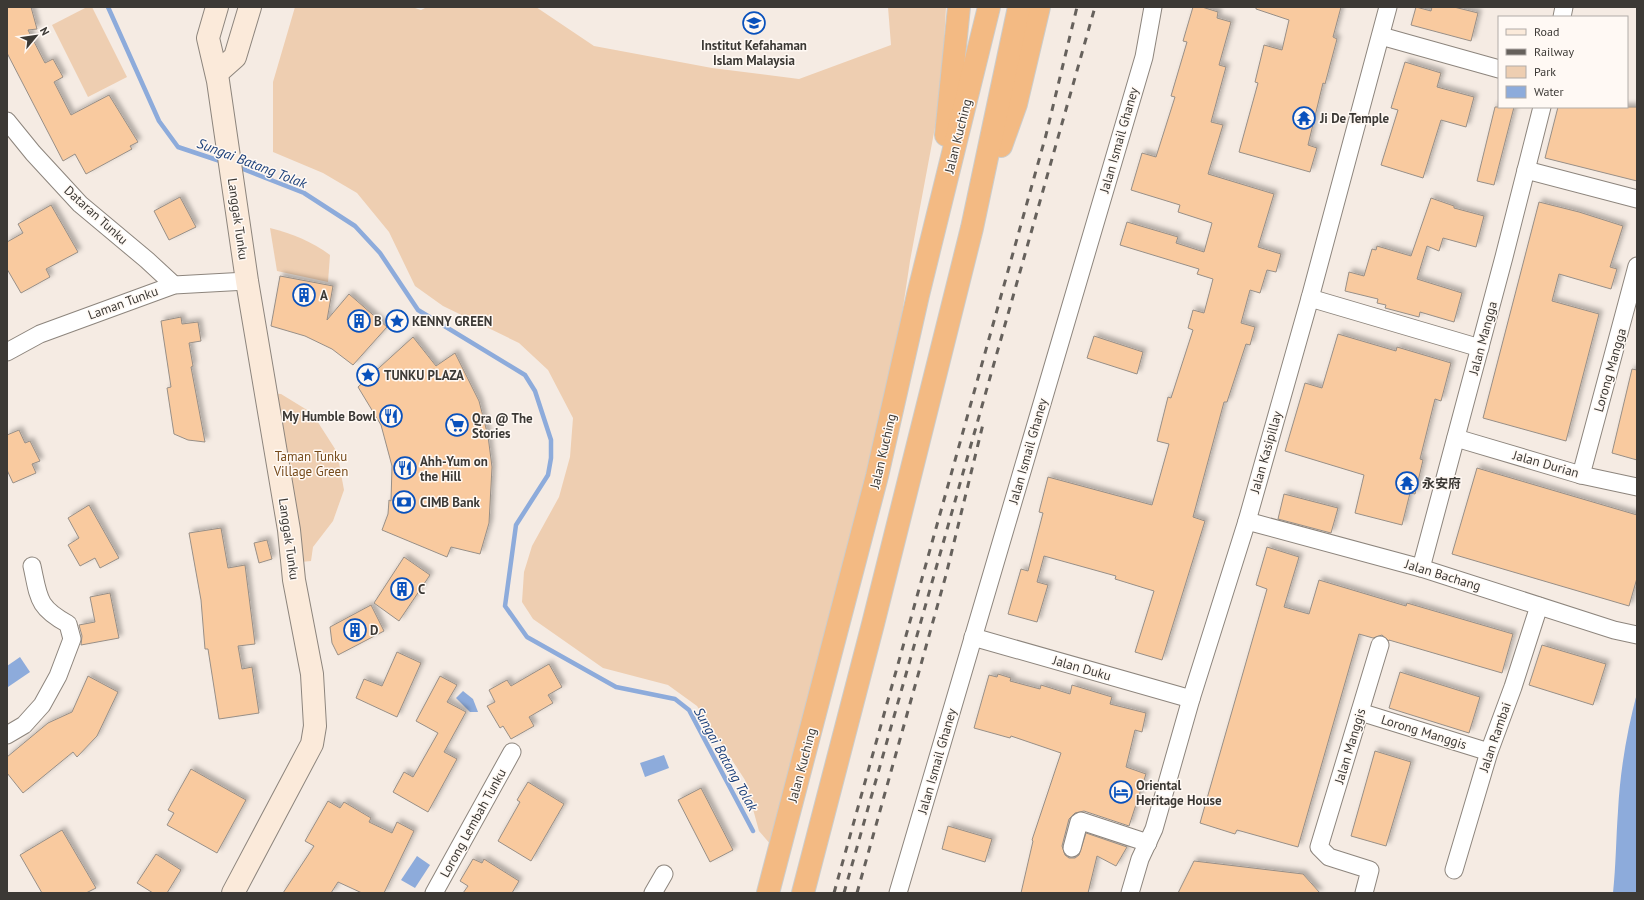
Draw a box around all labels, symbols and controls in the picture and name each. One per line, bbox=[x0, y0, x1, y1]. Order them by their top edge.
school or university icon: Institut Kefahaman Islam Malaysia bbox=[741, 10, 767, 36]
north arrow bbox=[16, 16, 56, 56]
legend bbox=[1498, 16, 1628, 108]
text: Road bbox=[1534, 24, 1559, 39]
text: N bbox=[37, 25, 53, 38]
place label: Institut Kefahaman Islam Malaysia bbox=[701, 37, 807, 69]
text: Railway bbox=[1534, 44, 1574, 59]
text: Park bbox=[1534, 64, 1556, 79]
text: Water bbox=[1534, 84, 1564, 99]
street label: Jalan Ismail Ghaney bbox=[1096, 85, 1142, 196]
street label: Jalan Kuching bbox=[940, 97, 975, 176]
temple icon: Ji De Temple bbox=[1291, 105, 1317, 131]
place label: Ji De Temple bbox=[1319, 110, 1390, 127]
water label: Sungai Batang Tolak bbox=[195, 134, 310, 192]
street label: Langgak Tunku bbox=[224, 177, 252, 261]
street label: Dataran Tunku bbox=[61, 182, 131, 248]
street label: Laman Tunku bbox=[86, 282, 160, 324]
building icon: A bbox=[291, 282, 317, 308]
place label: A bbox=[320, 287, 328, 304]
street label: Jalan Mangga bbox=[1465, 299, 1501, 378]
building icon: B bbox=[346, 308, 372, 334]
place icon: KENNY GREEN bbox=[384, 308, 410, 334]
place label: B bbox=[374, 313, 382, 330]
place label: KENNY GREEN bbox=[412, 313, 492, 330]
street label: Lorong Mangga bbox=[1590, 326, 1630, 414]
place icon: TUNKU PLAZA bbox=[355, 362, 381, 388]
place label: TUNKU PLAZA bbox=[384, 367, 464, 384]
street label: Jalan Ismail Ghaney bbox=[1005, 396, 1051, 507]
restaurant icon: My Humble Bowl bbox=[378, 403, 404, 429]
place label: My Humble Bowl bbox=[282, 408, 376, 425]
street label: Jalan Kasipillay bbox=[1246, 409, 1286, 496]
place label: Qra @ The Stories bbox=[472, 410, 533, 442]
supermarket icon: Qra @ The Stories bbox=[444, 412, 470, 438]
street label: Jalan Kuching bbox=[866, 412, 900, 491]
street label: Jalan Durian bbox=[1510, 446, 1581, 482]
park label: Taman Tunku Village Green bbox=[273, 448, 348, 480]
place label: Ahh-Yum on the Hill bbox=[420, 453, 488, 485]
restaurant icon: Ahh-Yum on the Hill bbox=[392, 455, 418, 481]
temple icon: 永安府 bbox=[1394, 470, 1420, 496]
place label: 永安府 bbox=[1422, 475, 1461, 492]
bank icon: CIMB Bank bbox=[391, 489, 417, 515]
place label: CIMB Bank bbox=[420, 494, 481, 511]
street label: Langgak Tunku bbox=[275, 497, 303, 581]
street label: Jalan Bachang bbox=[1402, 555, 1483, 595]
building icon: C bbox=[389, 576, 415, 602]
place label: C bbox=[418, 581, 425, 598]
building icon: D bbox=[342, 617, 368, 643]
place label: D bbox=[370, 622, 378, 639]
street label: Jalan Duku bbox=[1050, 651, 1113, 684]
street label: Jalan Rambai bbox=[1475, 700, 1515, 775]
water label: Sungai Batang Tolak bbox=[690, 704, 762, 815]
street label: Jalan Ismail Ghaney bbox=[914, 706, 960, 817]
street label: Jalan Manggis bbox=[1330, 706, 1370, 787]
street label: Lorong Manggis bbox=[1379, 711, 1469, 753]
street label: Jalan Kuching bbox=[784, 726, 820, 805]
street label: Lorong Lembah Tunku bbox=[436, 766, 510, 880]
place label: Oriental Heritage House bbox=[1136, 777, 1222, 809]
hotel icon: Oriental Heritage House bbox=[1108, 779, 1134, 805]

